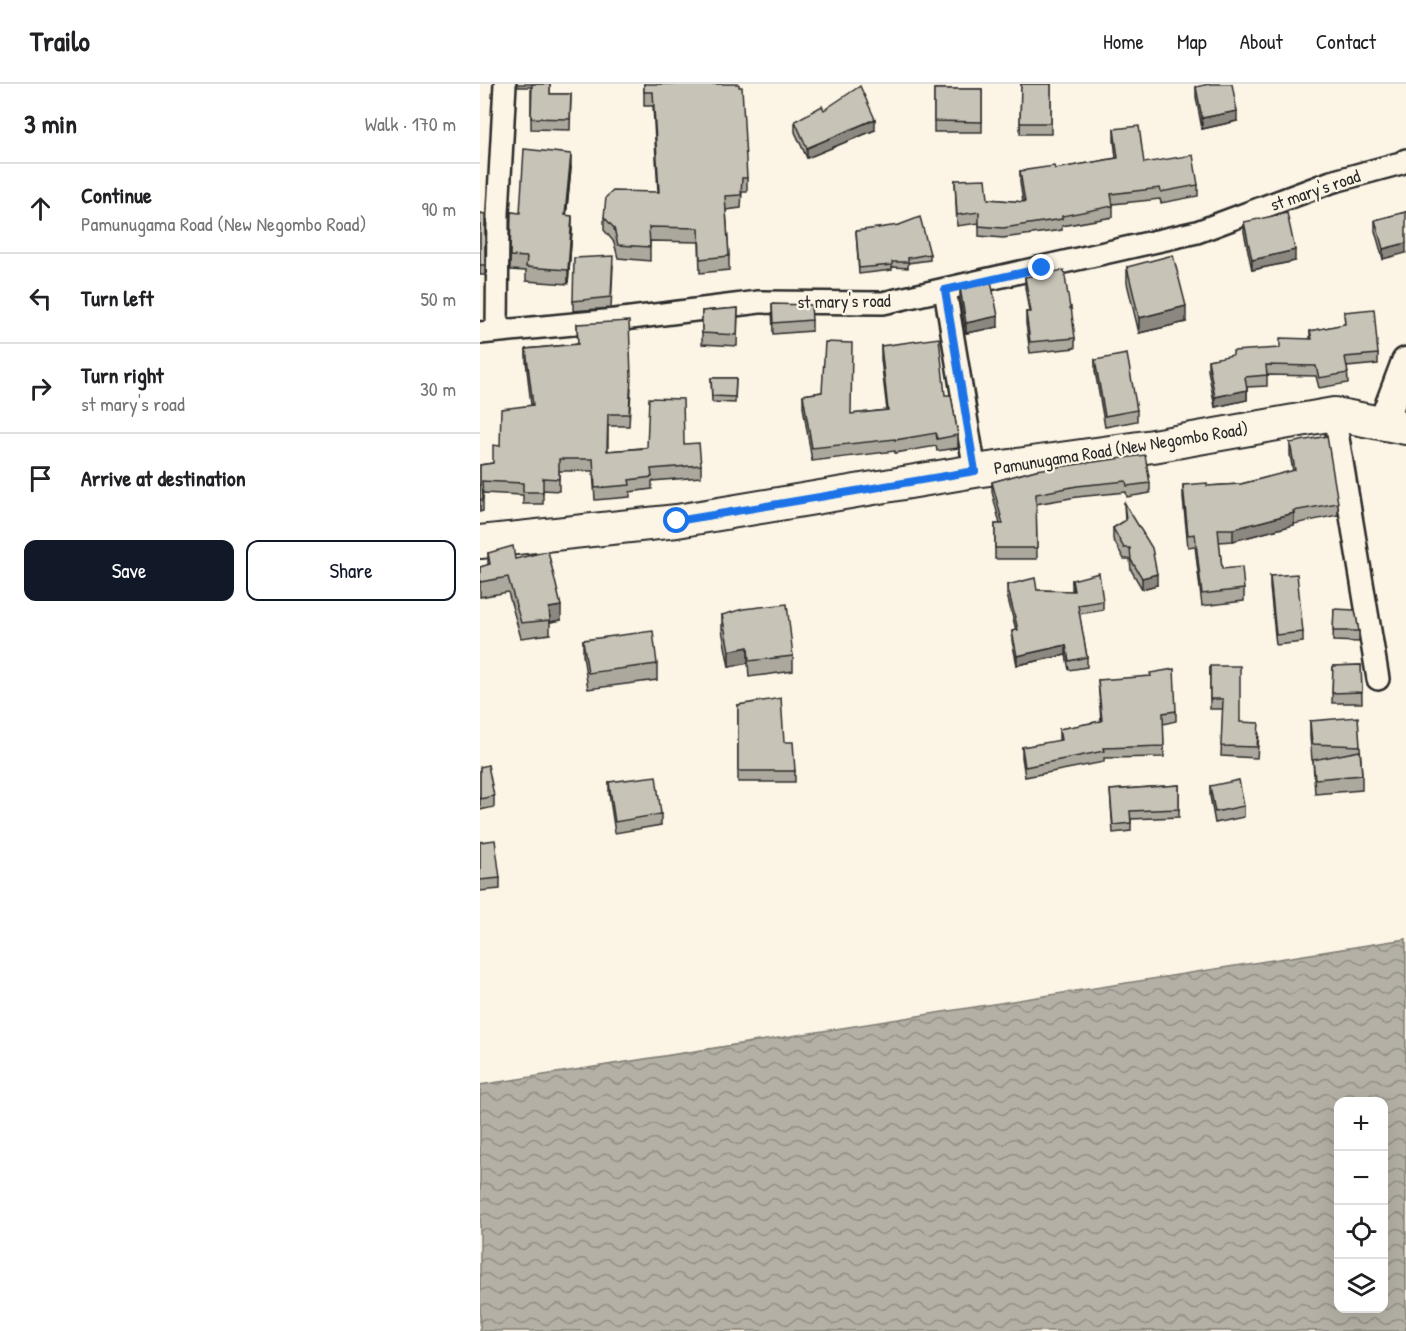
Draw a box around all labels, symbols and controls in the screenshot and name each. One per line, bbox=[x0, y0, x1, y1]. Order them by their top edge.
text: Trailo bbox=[30, 22, 90, 60]
text: Home bbox=[1103, 27, 1144, 56]
text: Map bbox=[1177, 27, 1207, 56]
text: About bbox=[1240, 27, 1283, 56]
text: Contact bbox=[1316, 27, 1376, 56]
text: 3 min bbox=[24, 106, 77, 141]
text: Walk · 170 m bbox=[365, 110, 456, 137]
street label: st mary's road bbox=[1267, 163, 1363, 217]
text: Continue bbox=[81, 180, 152, 210]
icon: ahead bbox=[24, 192, 57, 225]
text: 90 m bbox=[422, 195, 456, 222]
text: Pamunugama Road (New Negombo Road) bbox=[81, 210, 367, 237]
route end bbox=[1028, 254, 1054, 280]
icon: left bbox=[24, 282, 57, 315]
text: Turn left bbox=[81, 283, 154, 313]
text: 50 m bbox=[420, 285, 456, 312]
street label: st mary's road bbox=[797, 288, 891, 314]
text: Turn right bbox=[81, 360, 164, 390]
icon: right bbox=[24, 372, 57, 405]
text: 30 m bbox=[420, 375, 456, 402]
text: st mary's road bbox=[81, 390, 185, 417]
street label: Pamunugama Road (New Negombo Road) bbox=[992, 416, 1250, 480]
icon: arrive bbox=[24, 462, 57, 495]
text: Arrive at destination bbox=[81, 463, 246, 493]
route start bbox=[663, 507, 689, 533]
button: Save bbox=[24, 540, 234, 601]
button: Share bbox=[246, 540, 456, 601]
map controls bbox=[1334, 1097, 1388, 1313]
button: + bbox=[1334, 1097, 1388, 1151]
button: − bbox=[1334, 1151, 1388, 1205]
button: locate bbox=[1334, 1205, 1388, 1259]
button: layers bbox=[1334, 1259, 1388, 1313]

